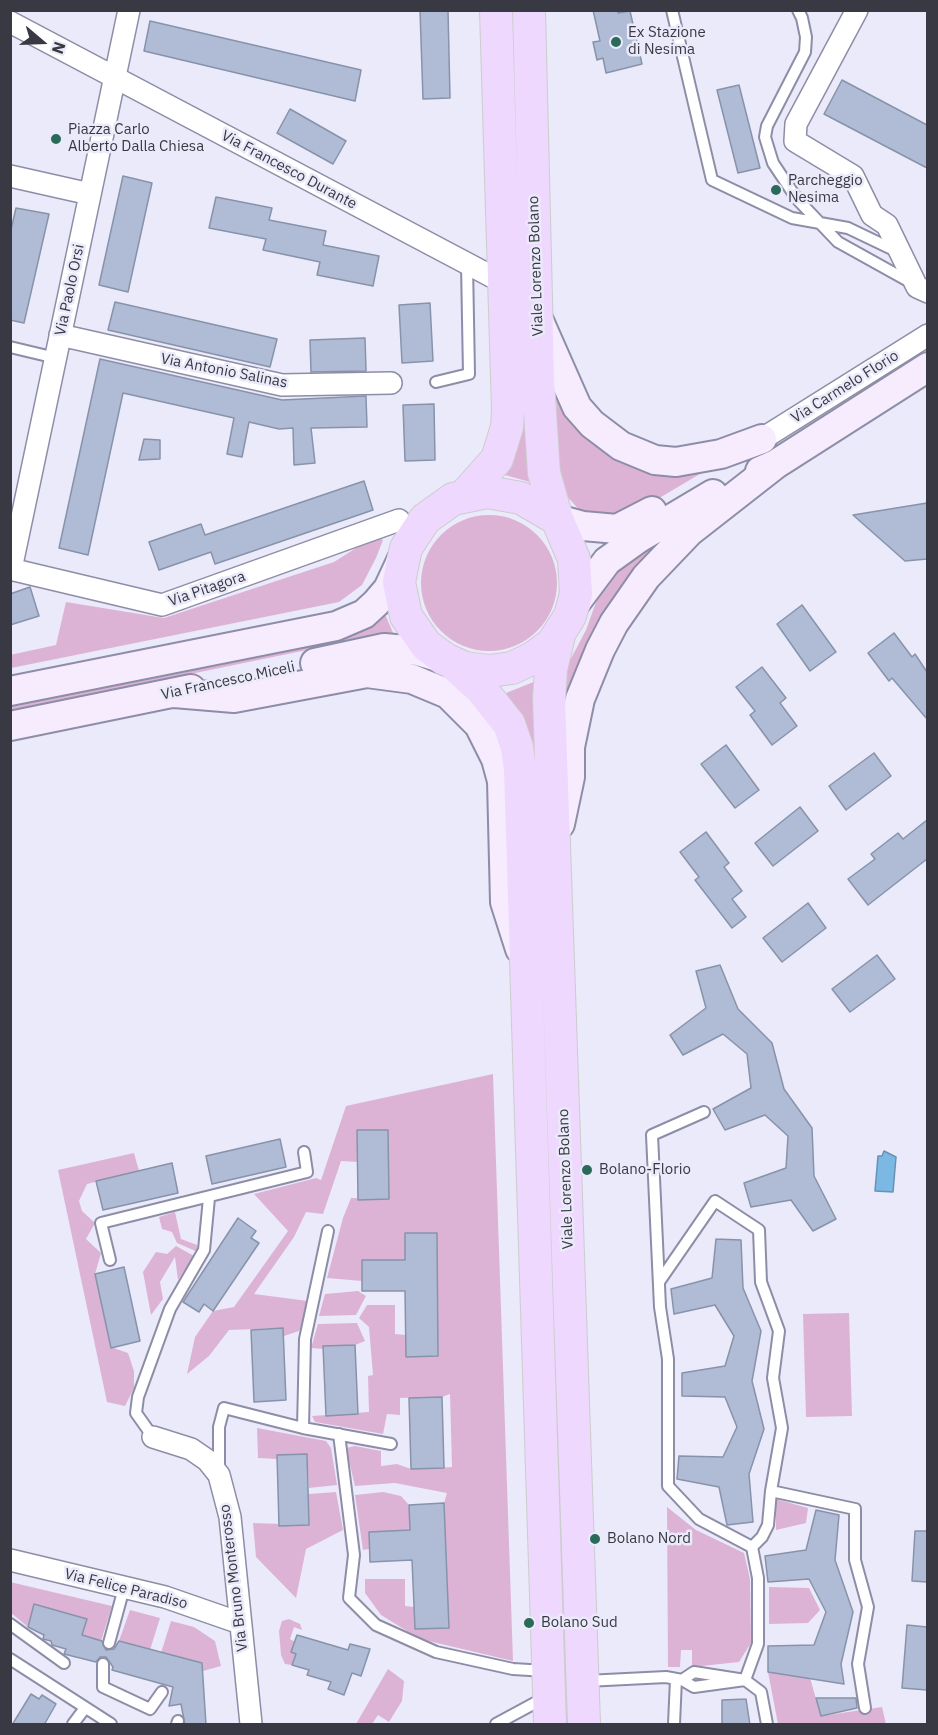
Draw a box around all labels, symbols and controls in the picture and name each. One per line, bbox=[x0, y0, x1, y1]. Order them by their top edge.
north arrow bbox=[12, 12, 72, 72]
place label: Ex Stazione di Nesima bbox=[628, 24, 706, 59]
marker: Ex Stazione di Nesima bbox=[609, 35, 623, 49]
text: N bbox=[48, 39, 70, 57]
place label: Piazza Carlo Alberto Dalla Chiesa bbox=[68, 121, 204, 156]
street label: Via Francesco Durante bbox=[218, 127, 360, 213]
marker: Piazza Carlo Alberto Dalla Chiesa bbox=[49, 132, 63, 146]
place label: Parcheggio Nesima bbox=[788, 172, 863, 207]
marker: Parcheggio Nesima bbox=[769, 183, 783, 197]
street label: Viale Lorenzo Bolano bbox=[525, 195, 547, 337]
street label: Via Paolo Orsi bbox=[52, 243, 88, 337]
street label: Via Carmelo Florio bbox=[788, 347, 902, 427]
street label: Via Antonio Salinas bbox=[159, 350, 289, 392]
street label: Via Pitagora bbox=[166, 567, 248, 611]
street label: Via Francesco Miceli bbox=[159, 658, 297, 704]
street label: Viale Lorenzo Bolano bbox=[555, 1108, 577, 1250]
place label: Bolano-Florio bbox=[599, 1161, 691, 1179]
marker: Bolano-Florio bbox=[580, 1163, 594, 1177]
street label: Via Bruno Monterosso bbox=[216, 1503, 252, 1653]
place label: Bolano Nord bbox=[607, 1530, 691, 1548]
marker: Bolano Nord bbox=[588, 1532, 602, 1546]
street label: Via Felice Paradiso bbox=[63, 1565, 189, 1613]
place label: Bolano Sud bbox=[541, 1614, 618, 1632]
marker: Bolano Sud bbox=[522, 1616, 536, 1630]

